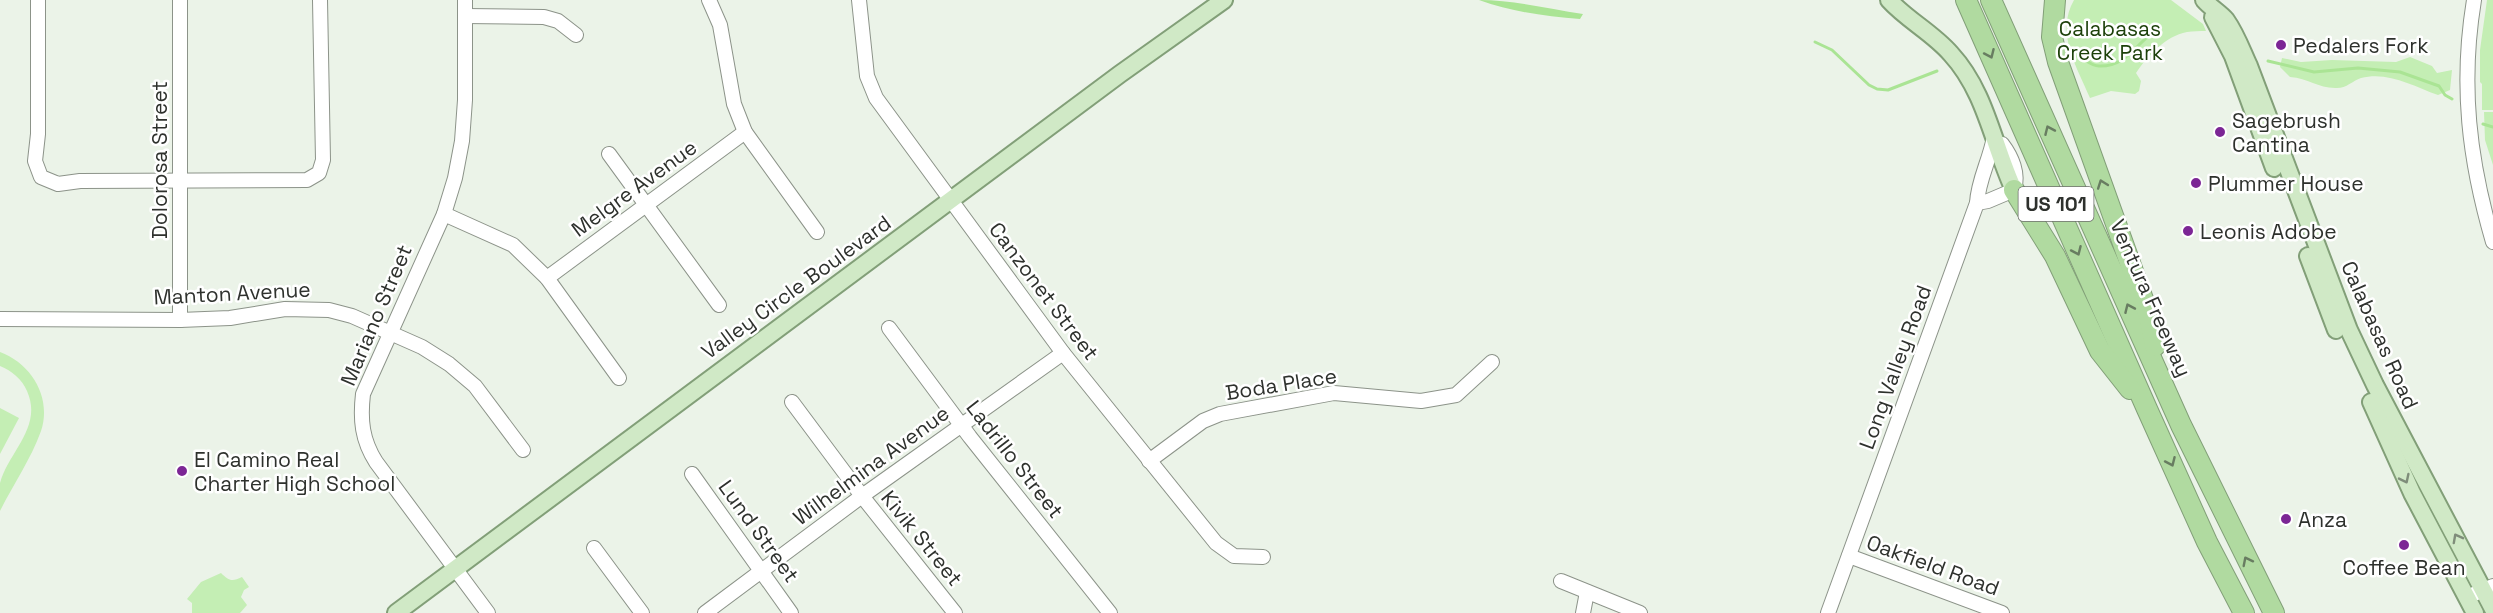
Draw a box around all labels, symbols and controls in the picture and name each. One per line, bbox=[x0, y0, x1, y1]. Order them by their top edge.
park label: Calabasas Creek Park bbox=[2057, 15, 2163, 66]
place label: Pedalers Fork bbox=[2293, 32, 2428, 59]
marker: Pedalers Fork bbox=[2274, 38, 2288, 52]
one-way arrow bbox=[1982, 47, 1994, 58]
street label: Dolorosa Street bbox=[146, 81, 173, 239]
place label: Sagebrush Cantina bbox=[2232, 107, 2341, 158]
marker: Sagebrush Cantina bbox=[2213, 125, 2227, 139]
one-way arrow bbox=[2045, 126, 2057, 137]
street label: Melgre Avenue bbox=[566, 133, 702, 243]
place label: Plummer House bbox=[2208, 170, 2364, 197]
marker: Plummer House bbox=[2189, 176, 2203, 190]
one-way arrow bbox=[2097, 179, 2110, 190]
road number: US 101 bbox=[2018, 187, 2094, 221]
street label: Valley Circle Boulevard bbox=[696, 209, 896, 365]
street label: Ventura Freeway bbox=[2104, 215, 2198, 381]
street label: Canzonet Street bbox=[983, 217, 1105, 365]
place label: Leonis Adobe bbox=[2200, 218, 2337, 245]
marker: Leonis Adobe bbox=[2181, 224, 2195, 238]
street label: Mariano Street bbox=[334, 240, 418, 390]
one-way arrow bbox=[2070, 245, 2082, 256]
street label: Calabasas Road bbox=[2335, 257, 2425, 413]
street label: Manton Avenue bbox=[153, 275, 311, 311]
street label: Long Valley Road bbox=[1853, 281, 1937, 453]
one-way arrow bbox=[2125, 303, 2137, 314]
street label: Boda Place bbox=[1223, 362, 1339, 406]
street label: Ladrillo Street bbox=[960, 394, 1070, 524]
street label: Wilhelmina Avenue bbox=[788, 399, 954, 531]
place label: El Camino Real Charter High School bbox=[194, 446, 395, 497]
one-way arrow bbox=[2163, 456, 2175, 467]
marker: El Camino Real Charter High School bbox=[175, 464, 189, 478]
one-way arrow bbox=[2398, 472, 2410, 483]
street label: Lund Street bbox=[713, 474, 805, 588]
street label: Kivik Street bbox=[875, 485, 969, 591]
place label: Anza bbox=[2298, 506, 2347, 533]
marker: Anza bbox=[2279, 512, 2293, 526]
street label: Oakfield Road bbox=[1863, 528, 2003, 602]
one-way arrow bbox=[2453, 534, 2464, 544]
marker: Coffee Bean bbox=[2397, 538, 2411, 552]
place label: Coffee Bean bbox=[2342, 554, 2466, 581]
one-way arrow bbox=[2243, 556, 2255, 567]

